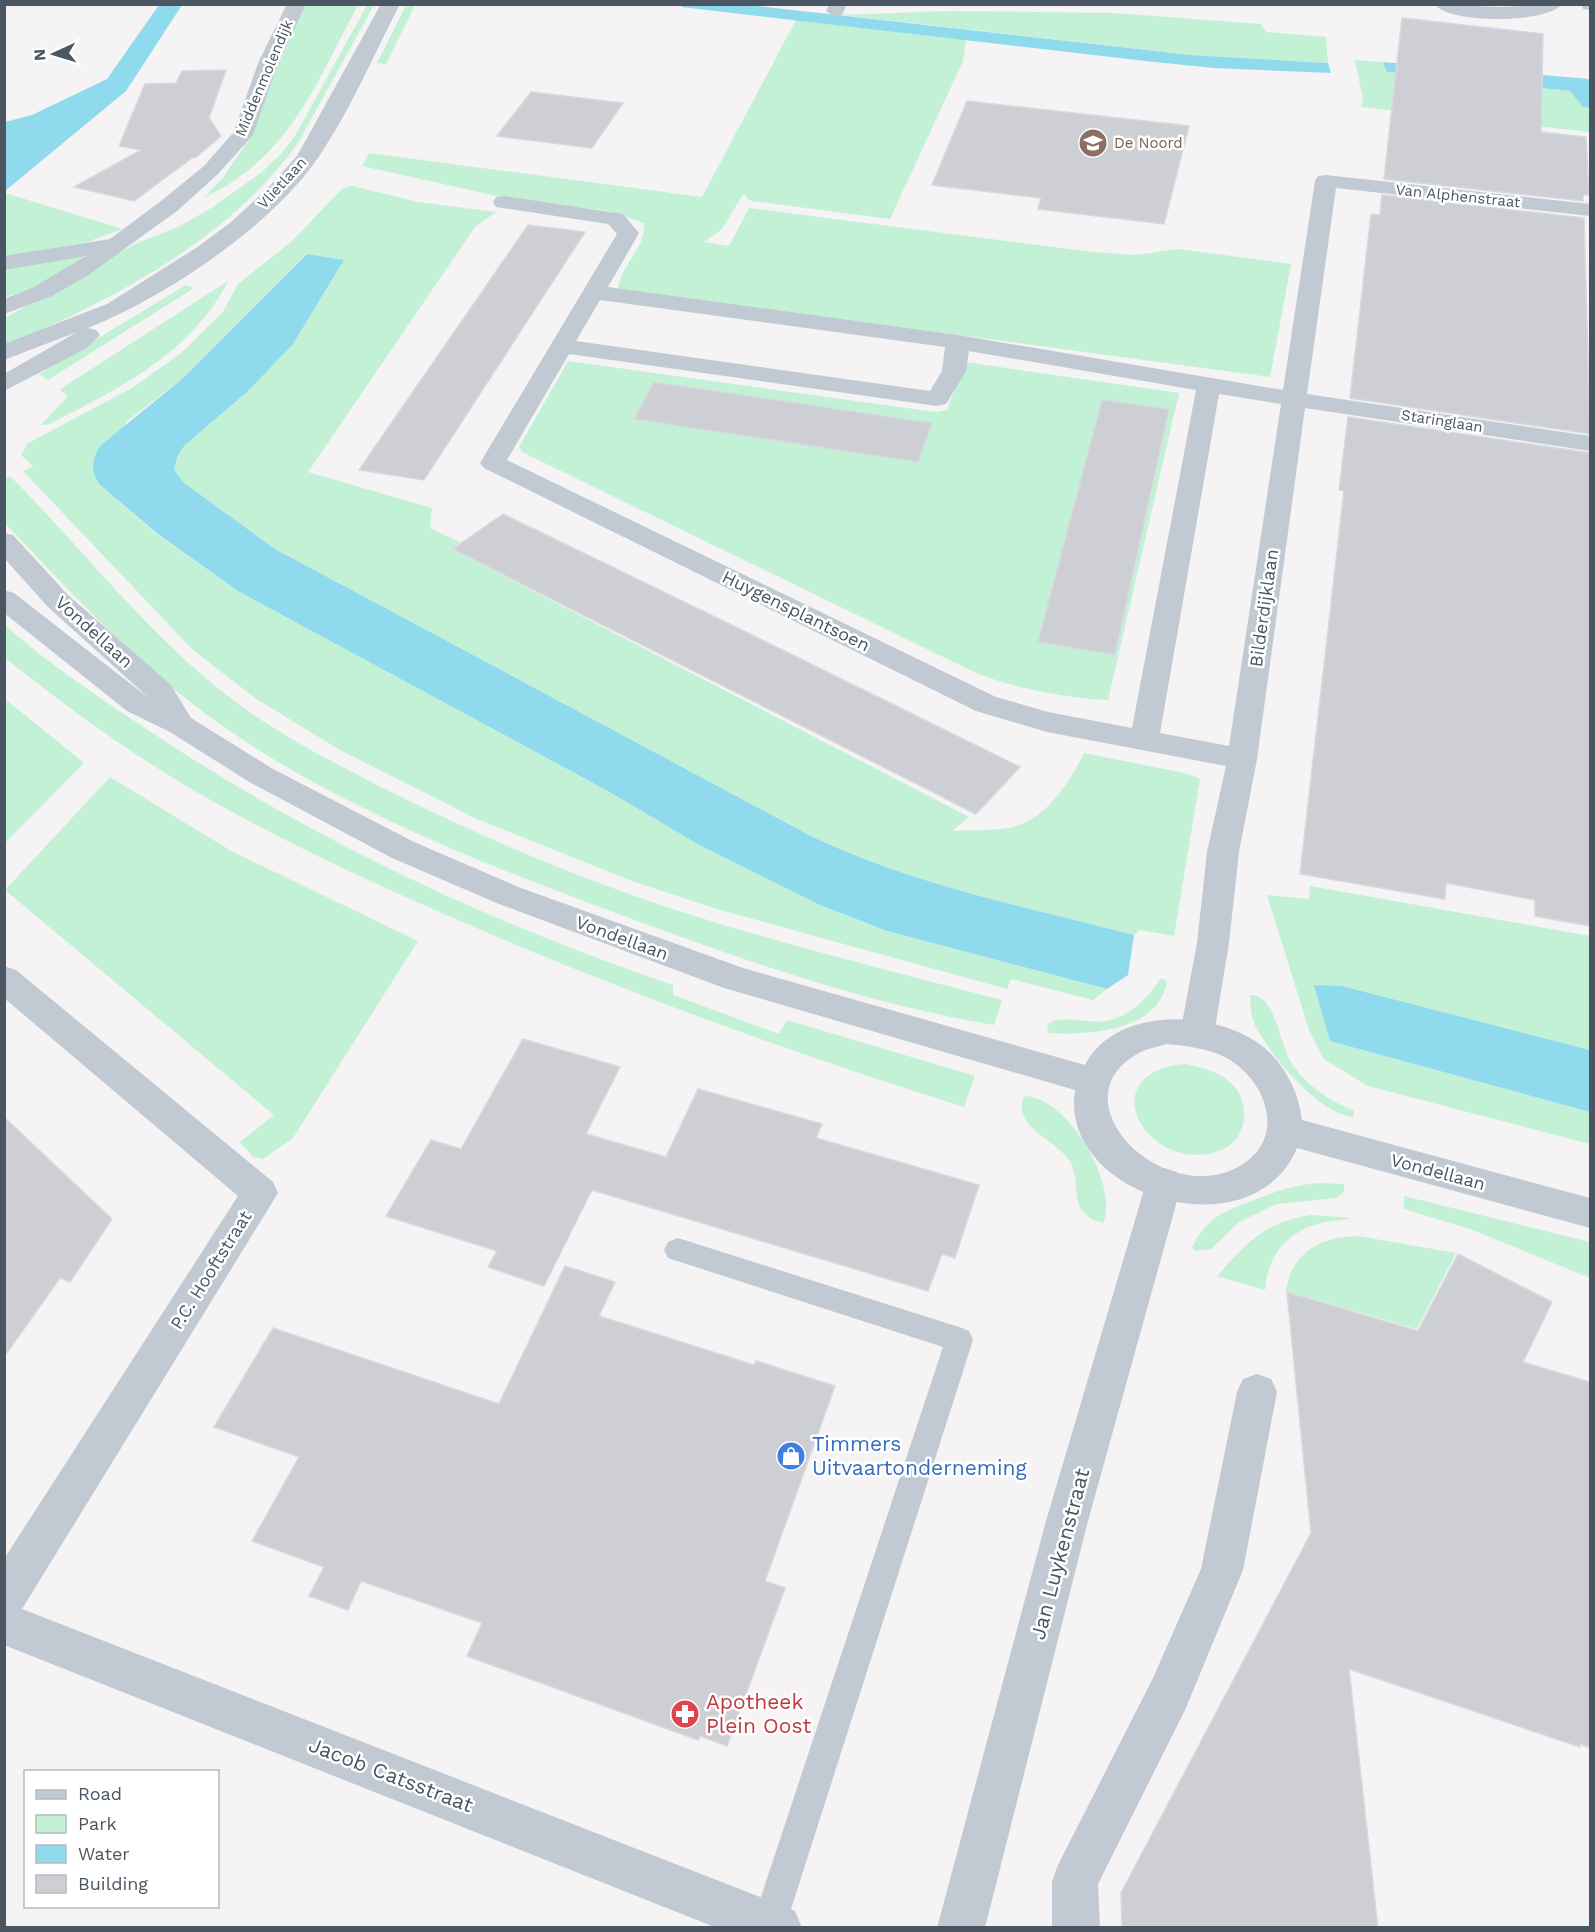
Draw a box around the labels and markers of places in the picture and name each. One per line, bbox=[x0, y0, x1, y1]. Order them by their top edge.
school or university icon: De Noord bbox=[1077, 127, 1109, 159]
place label: De Noord bbox=[1114, 134, 1183, 152]
place label: Timmers Uitvaartonderneming bbox=[812, 1431, 1027, 1480]
shop icon: Timmers Uitvaartonderneming bbox=[775, 1440, 807, 1472]
place label: Apotheek Plein Oost bbox=[706, 1689, 811, 1738]
pharmacy icon: Apotheek Plein Oost bbox=[669, 1698, 701, 1730]

